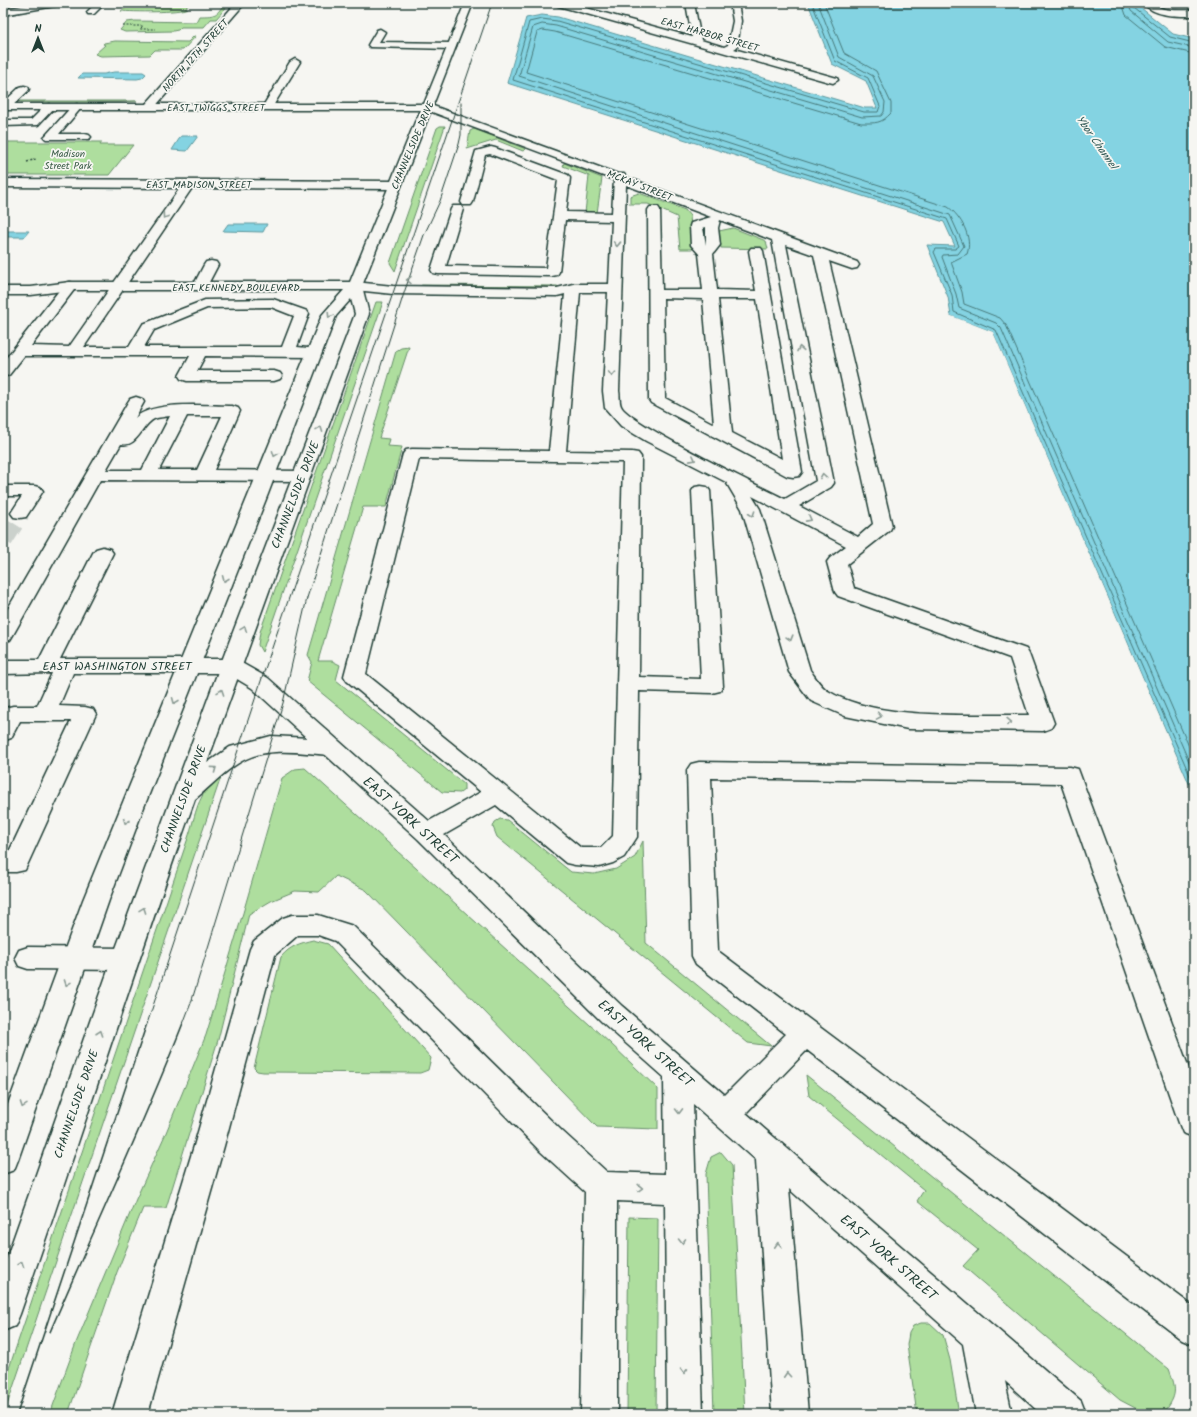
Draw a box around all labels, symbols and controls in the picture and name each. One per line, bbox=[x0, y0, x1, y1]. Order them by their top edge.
street label: EAST HARBOR STREET bbox=[659, 13, 762, 57]
street label: NORTH 12TH STREET bbox=[159, 14, 234, 96]
north arrow bbox=[18, 18, 58, 58]
text: N bbox=[35, 20, 42, 38]
street label: CHANNELSIDE DRIVE bbox=[387, 98, 439, 192]
street label: EAST TWIGGS STREET bbox=[167, 100, 267, 116]
water label: Ybor Channel bbox=[1071, 112, 1123, 175]
park label: Madison Street Park bbox=[44, 146, 92, 174]
street label: MCKAY STREET bbox=[604, 166, 676, 206]
street label: EAST MADISON STREET bbox=[146, 177, 254, 193]
one-way arrow bbox=[162, 212, 170, 219]
one-way arrow bbox=[613, 241, 621, 247]
one-way arrow bbox=[406, 276, 412, 284]
street label: EAST KENNEDY BOULEVARD bbox=[172, 280, 300, 296]
one-way arrow bbox=[328, 311, 335, 318]
one-way arrow bbox=[796, 346, 804, 352]
one-way arrow bbox=[608, 371, 616, 377]
one-way arrow bbox=[315, 425, 323, 432]
street label: CHANNELSIDE DRIVE bbox=[266, 438, 325, 552]
one-way arrow bbox=[272, 451, 280, 458]
one-way arrow bbox=[689, 454, 697, 462]
one-way arrow bbox=[819, 473, 828, 480]
one-way arrow bbox=[748, 510, 756, 517]
one-way arrow bbox=[804, 514, 812, 522]
one-way arrow bbox=[222, 574, 230, 582]
one-way arrow bbox=[240, 626, 248, 633]
one-way arrow bbox=[785, 634, 794, 641]
street label: EAST WASHINGTON STREET bbox=[42, 657, 193, 676]
one-way arrow bbox=[217, 689, 225, 696]
one-way arrow bbox=[172, 697, 180, 704]
one-way arrow bbox=[876, 711, 882, 719]
one-way arrow bbox=[1006, 718, 1012, 726]
street label: CHANNELSIDE DRIVE bbox=[155, 741, 212, 856]
one-way arrow bbox=[210, 766, 217, 774]
street label: EAST YORK STREET bbox=[357, 771, 464, 871]
one-way arrow bbox=[122, 818, 130, 825]
one-way arrow bbox=[138, 907, 147, 914]
one-way arrow bbox=[63, 979, 71, 986]
street label: EAST YORK STREET bbox=[592, 994, 699, 1094]
one-way arrow bbox=[96, 1030, 104, 1037]
street label: CHANNELSIDE DRIVE bbox=[49, 1046, 104, 1161]
one-way arrow bbox=[19, 1102, 27, 1109]
one-way arrow bbox=[675, 1108, 683, 1114]
one-way arrow bbox=[637, 1184, 643, 1192]
street label: EAST YORK STREET bbox=[835, 1209, 943, 1307]
one-way arrow bbox=[678, 1238, 686, 1244]
one-way arrow bbox=[773, 1242, 782, 1248]
one-way arrow bbox=[16, 1260, 25, 1267]
one-way arrow bbox=[680, 1368, 688, 1374]
one-way arrow bbox=[783, 1372, 792, 1378]

